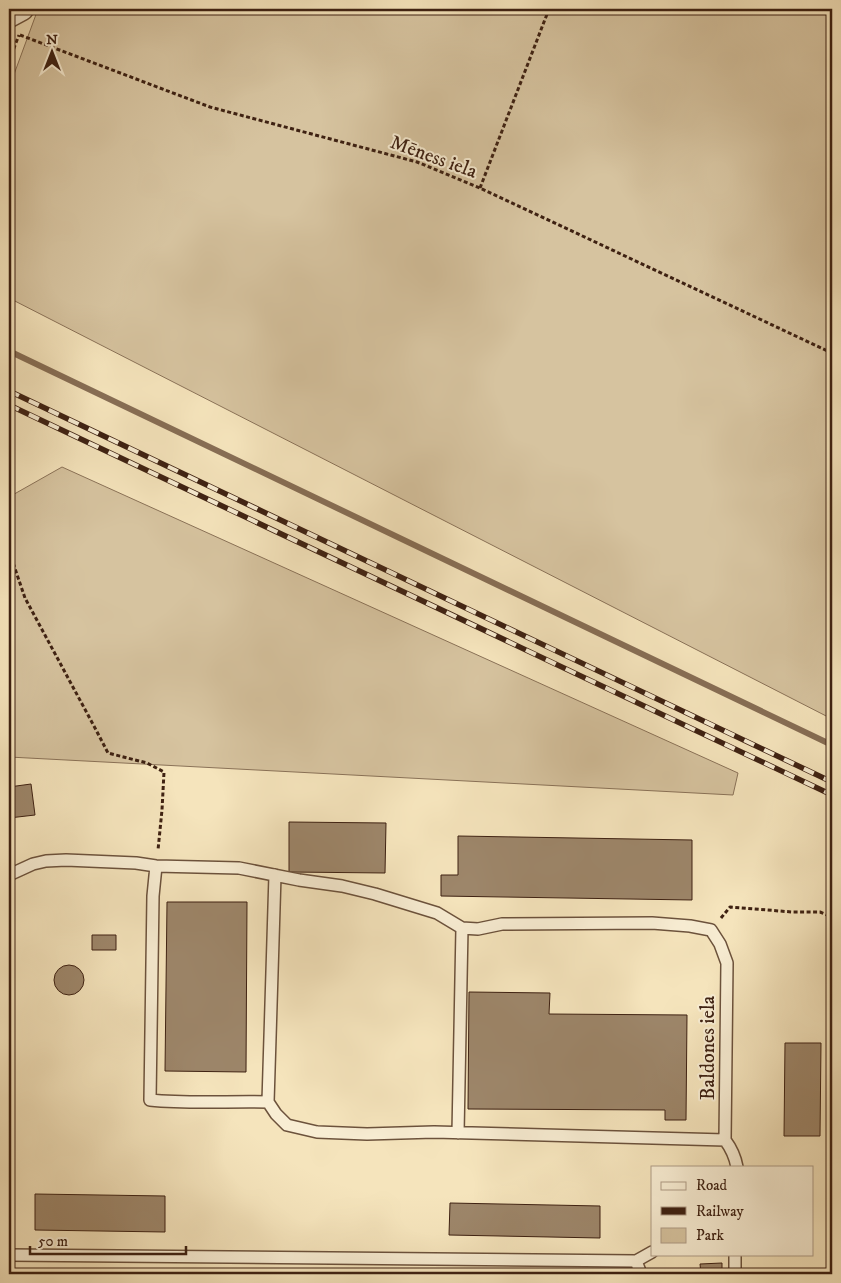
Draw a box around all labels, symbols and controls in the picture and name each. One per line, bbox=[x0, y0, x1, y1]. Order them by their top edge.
north arrow bbox=[28, 28, 78, 78]
text: N bbox=[46, 31, 58, 49]
street label: Mēness iela bbox=[387, 130, 481, 185]
street label: Baldones iela bbox=[696, 995, 721, 1100]
legend bbox=[651, 1166, 814, 1256]
text: Road bbox=[696, 1176, 728, 1195]
text: Railway bbox=[696, 1202, 744, 1221]
scale bar bbox=[30, 1223, 186, 1255]
text: Park bbox=[696, 1226, 725, 1245]
text: 50 m bbox=[38, 1232, 68, 1251]

